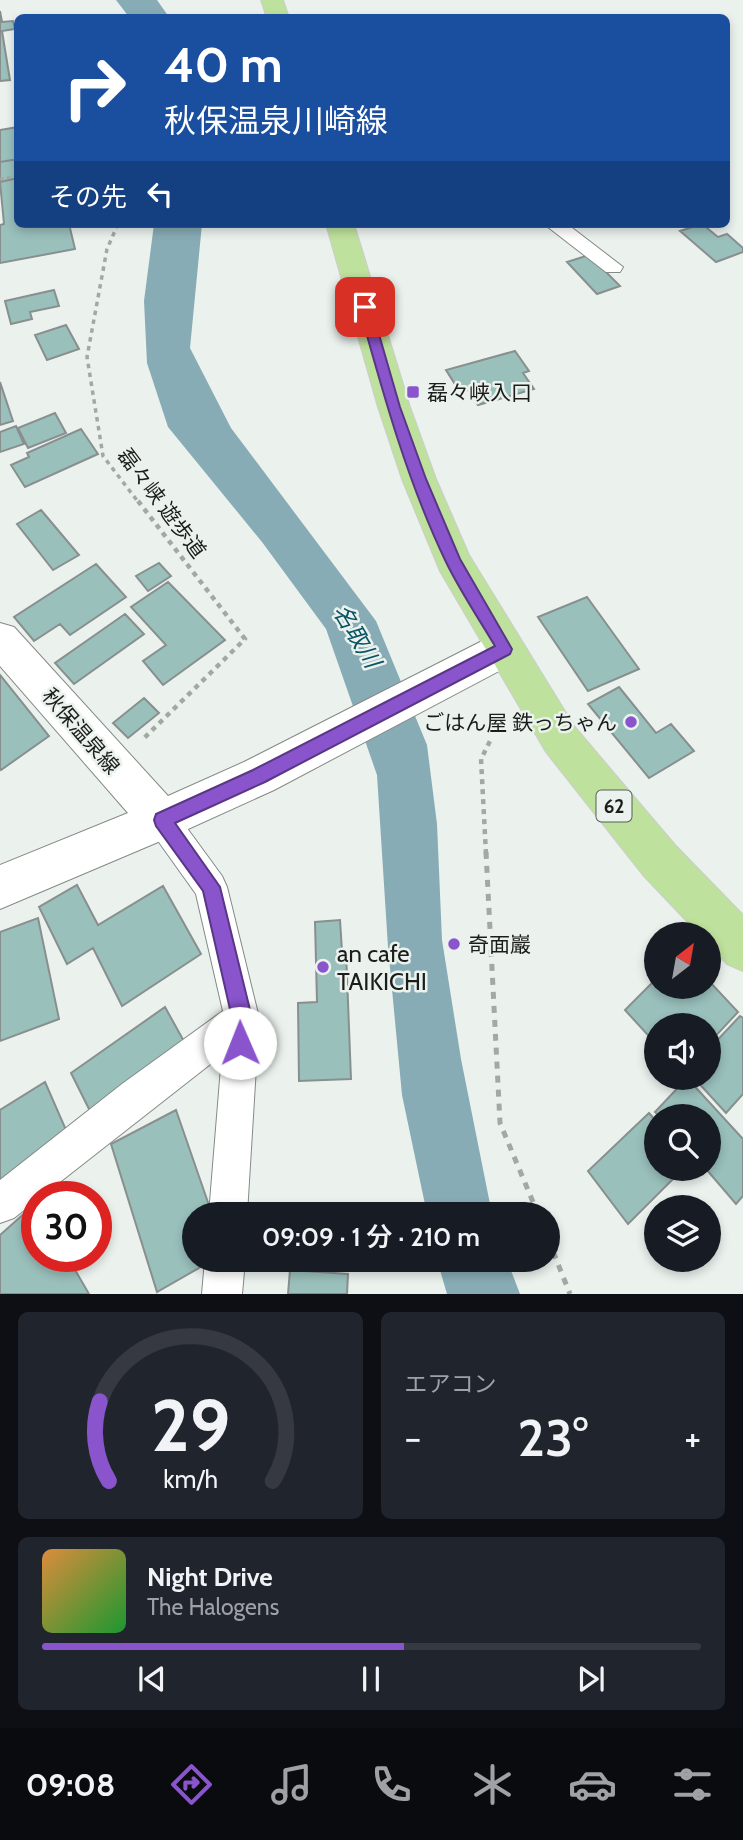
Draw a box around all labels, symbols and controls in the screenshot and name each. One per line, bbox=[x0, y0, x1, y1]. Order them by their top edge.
text: 40 m bbox=[164, 35, 283, 94]
icon: right bbox=[49, 42, 140, 133]
text: 秋保温泉川崎線 bbox=[164, 101, 388, 140]
icon: left bbox=[141, 175, 179, 213]
text: その先 bbox=[49, 181, 127, 213]
pin bbox=[335, 277, 395, 337]
icon: arrive bbox=[346, 288, 384, 326]
place label: 磊々峡入口 bbox=[427, 380, 532, 405]
marker: 磊々峡入口 bbox=[405, 384, 421, 400]
street label: 磊々峡 遊歩道 bbox=[113, 443, 211, 563]
water label: 名取川 bbox=[327, 599, 388, 675]
street label: 秋保温泉線 bbox=[37, 683, 125, 779]
place label: ごはん屋 鉄っちゃん bbox=[423, 710, 617, 735]
marker: ごはん屋 鉄っちゃん bbox=[623, 714, 639, 730]
road number: 62 bbox=[596, 790, 632, 821]
north arrow bbox=[644, 922, 721, 999]
map controls bbox=[644, 922, 721, 1272]
place label: 奇面巖 bbox=[468, 932, 531, 957]
marker: 奇面巖 bbox=[446, 936, 462, 952]
place label: an cafe TAIKICHI bbox=[337, 939, 427, 996]
marker: an cafe TAIKICHI bbox=[315, 959, 331, 975]
position arrow bbox=[203, 1006, 277, 1080]
button: sound bbox=[644, 1013, 721, 1090]
button: search bbox=[644, 1104, 721, 1181]
speed limit sign: 30 bbox=[21, 1181, 112, 1272]
button: layers bbox=[644, 1195, 721, 1272]
text: 09:09 · 1 分 · 210 m bbox=[262, 1221, 480, 1253]
text: エアコン bbox=[405, 1370, 497, 1398]
text: 29 bbox=[151, 1382, 230, 1470]
text: 23° bbox=[517, 1406, 588, 1469]
text: − bbox=[405, 1414, 421, 1461]
text: + bbox=[684, 1414, 701, 1461]
text: km/h bbox=[163, 1464, 218, 1494]
text: Night Drive bbox=[147, 1561, 273, 1593]
text: The Halogens bbox=[147, 1593, 279, 1621]
icon: previous bbox=[133, 1660, 171, 1698]
icon: pause bbox=[352, 1660, 390, 1698]
icon: next bbox=[572, 1660, 610, 1698]
icon: directions bbox=[167, 1760, 216, 1809]
icon: music bbox=[267, 1760, 316, 1809]
icon: phone bbox=[367, 1760, 416, 1809]
icon: climate bbox=[468, 1760, 517, 1809]
icon: car bbox=[568, 1760, 617, 1809]
icon: filters bbox=[668, 1760, 717, 1809]
text: 09:08 bbox=[26, 1765, 115, 1804]

